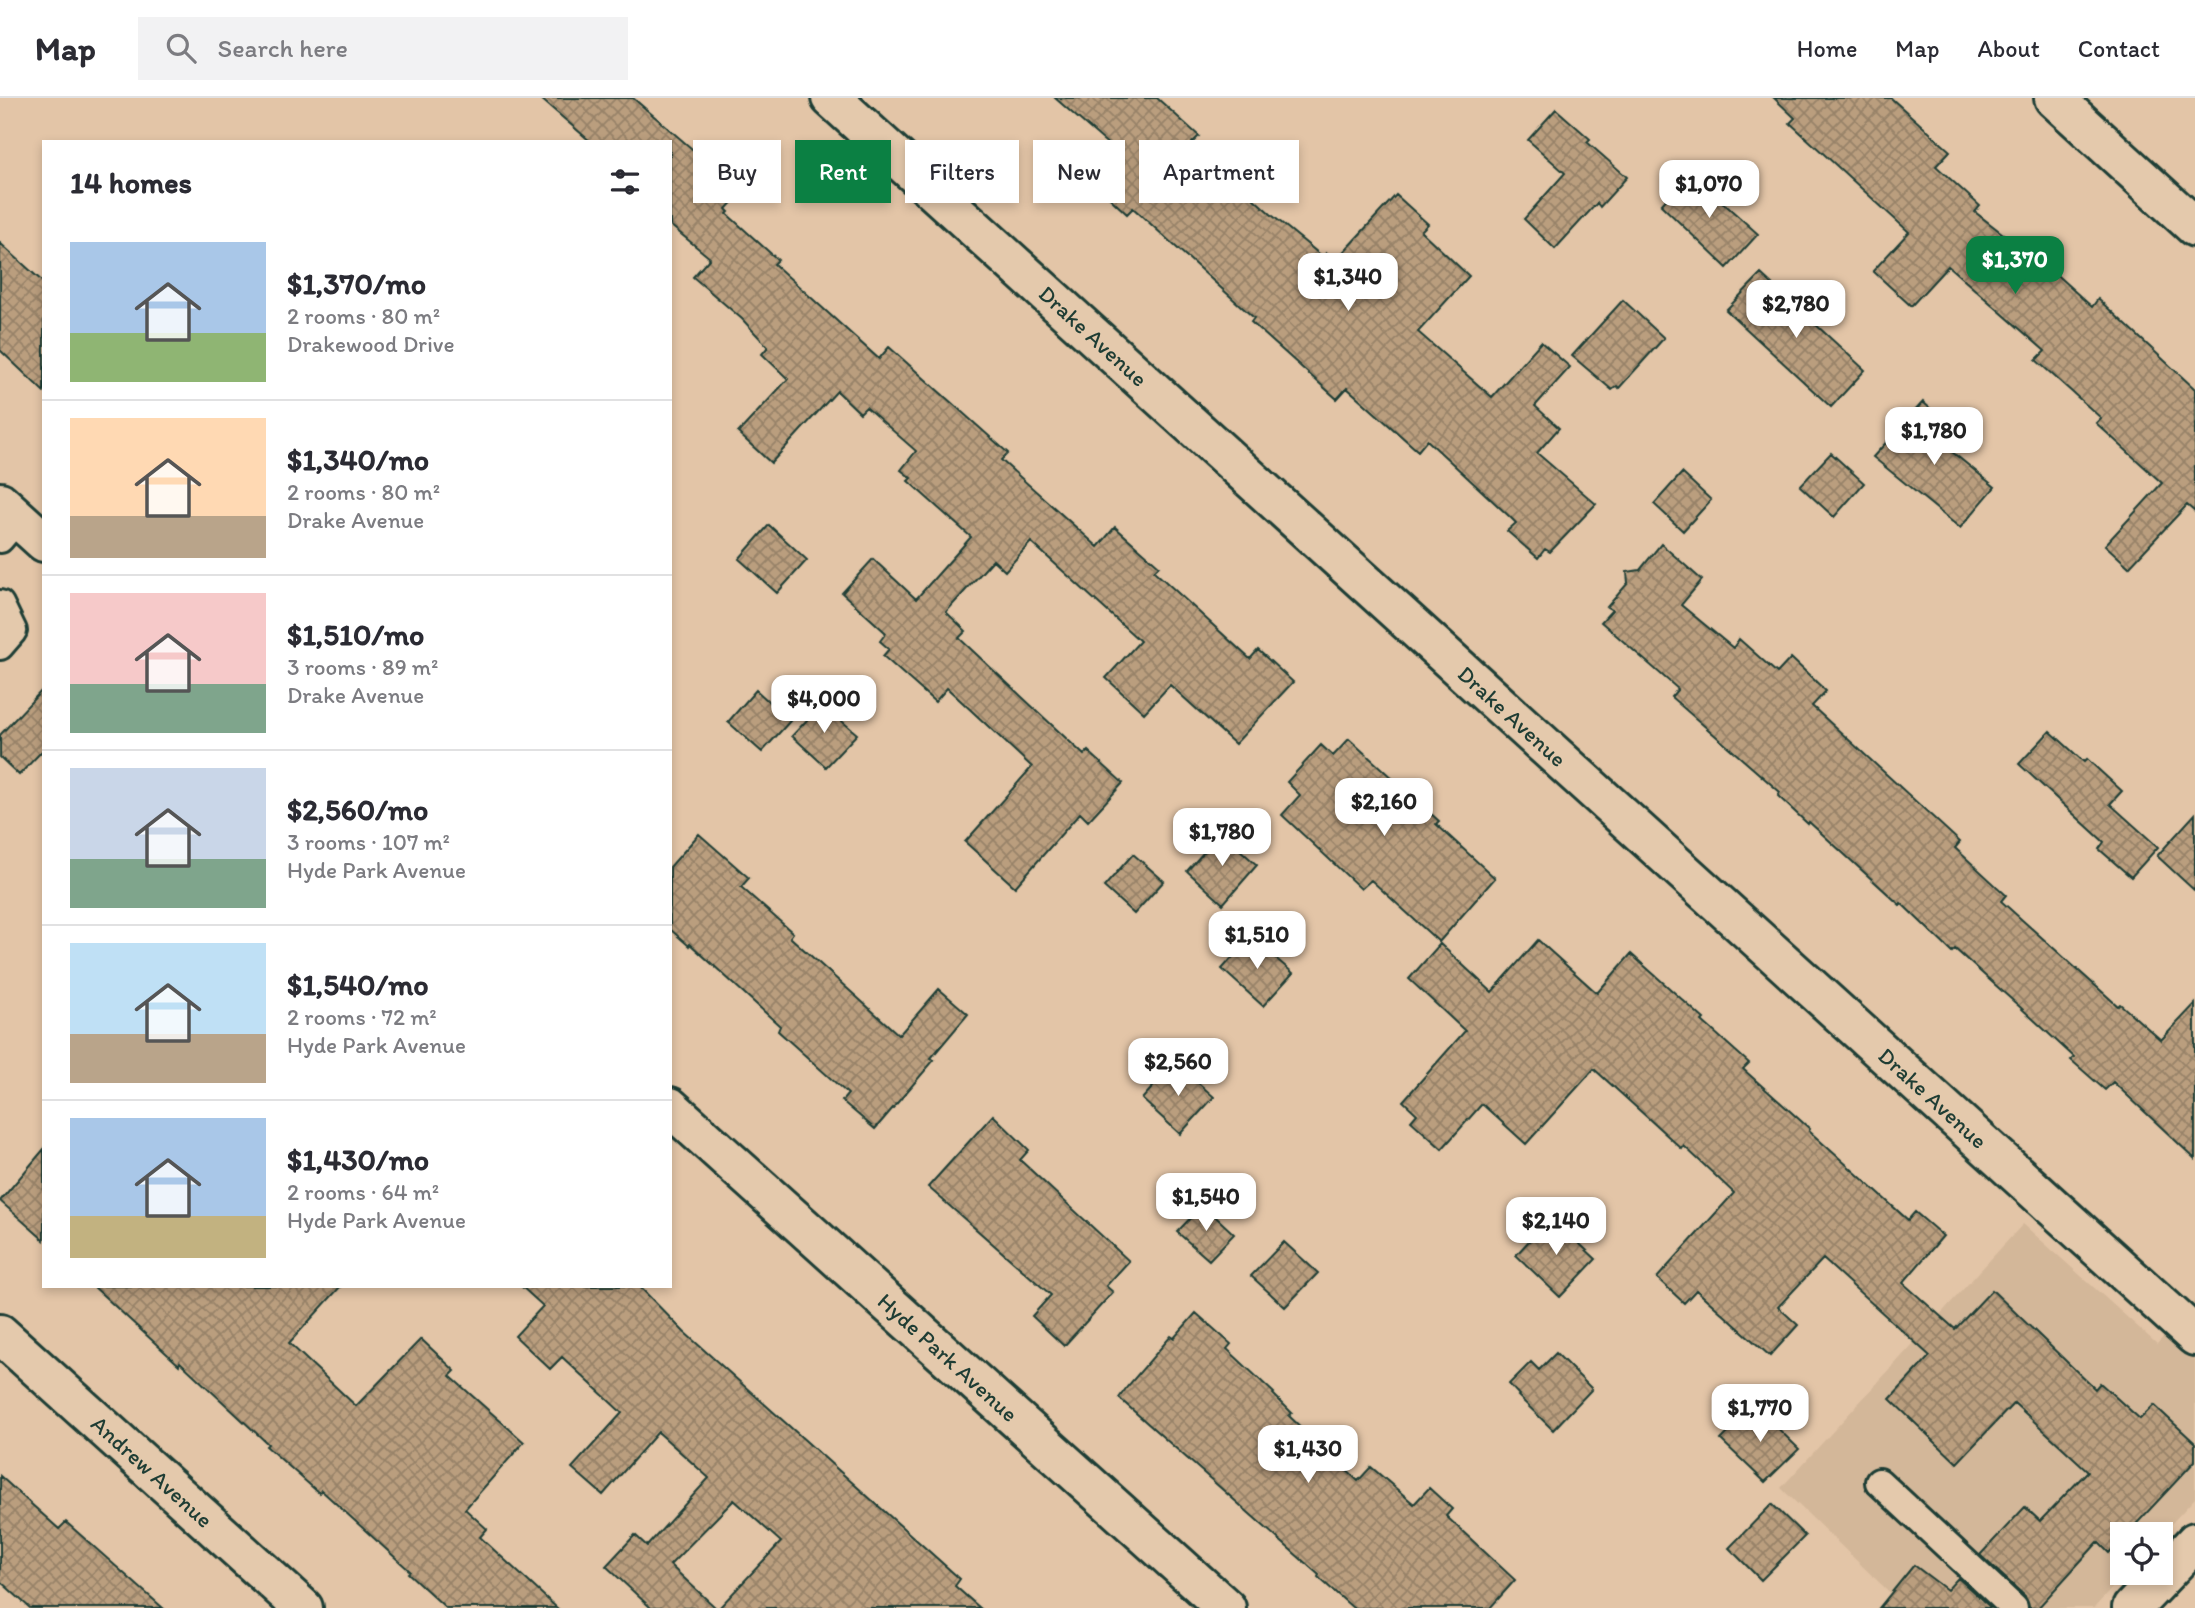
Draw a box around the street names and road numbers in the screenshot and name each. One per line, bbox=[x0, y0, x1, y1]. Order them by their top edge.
street label: Drake Avenue bbox=[1033, 279, 1153, 392]
street label: Drake Avenue bbox=[1452, 660, 1573, 773]
street label: Drake Avenue bbox=[1873, 1042, 1993, 1155]
street label: Hyde Park Avenue bbox=[872, 1287, 1024, 1428]
street label: Andrew Avenue bbox=[85, 1409, 219, 1534]

